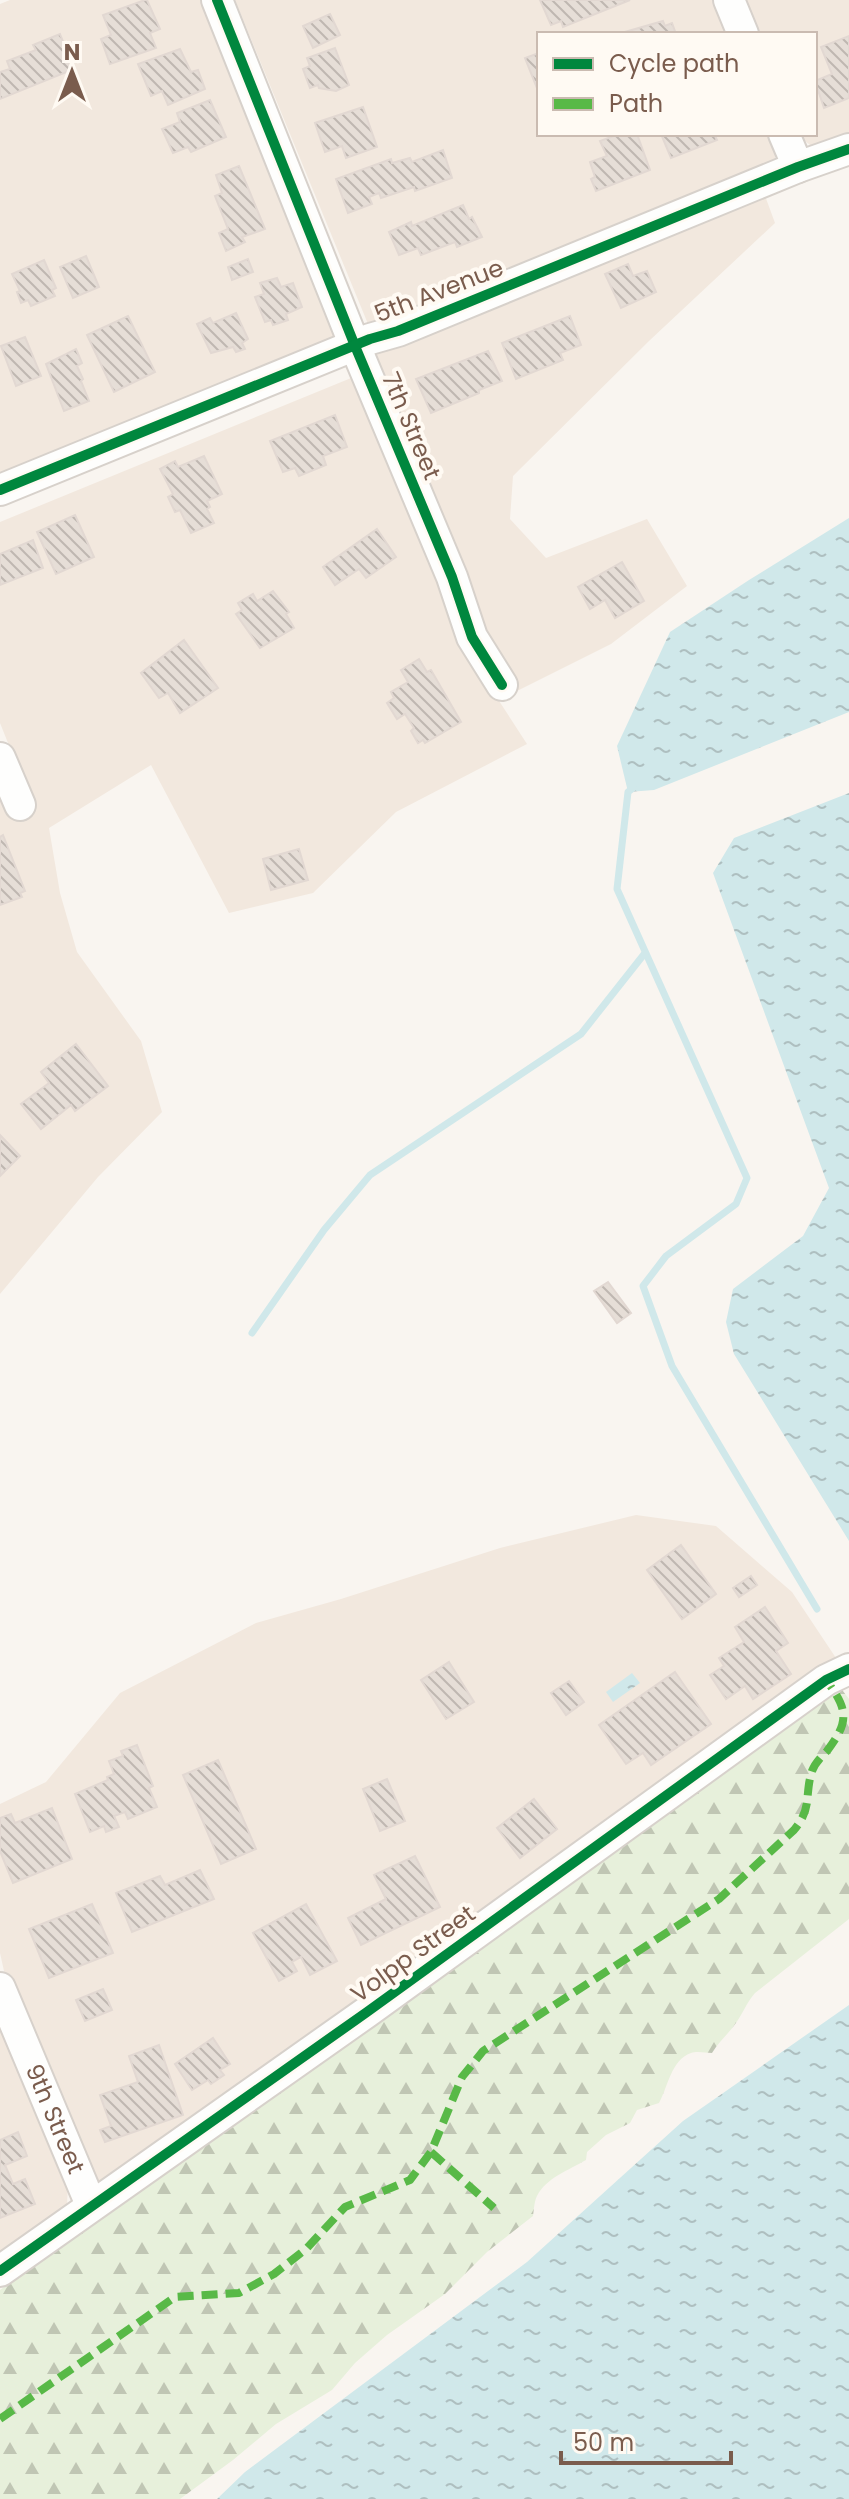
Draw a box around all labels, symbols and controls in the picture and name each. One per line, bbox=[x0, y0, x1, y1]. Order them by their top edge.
north arrow bbox=[32, 32, 112, 112]
legend bbox=[537, 32, 817, 136]
text: N bbox=[64, 37, 80, 68]
text: Cycle path bbox=[609, 47, 739, 80]
text: Path bbox=[609, 87, 663, 120]
street label: 5th Avenue bbox=[370, 251, 508, 330]
street label: 7th Street bbox=[374, 367, 449, 485]
street label: Volpp Street bbox=[344, 1897, 482, 2010]
street label: 9th Street bbox=[18, 2059, 93, 2179]
scale bar bbox=[561, 2415, 731, 2465]
text: 50 m bbox=[573, 2426, 634, 2459]

